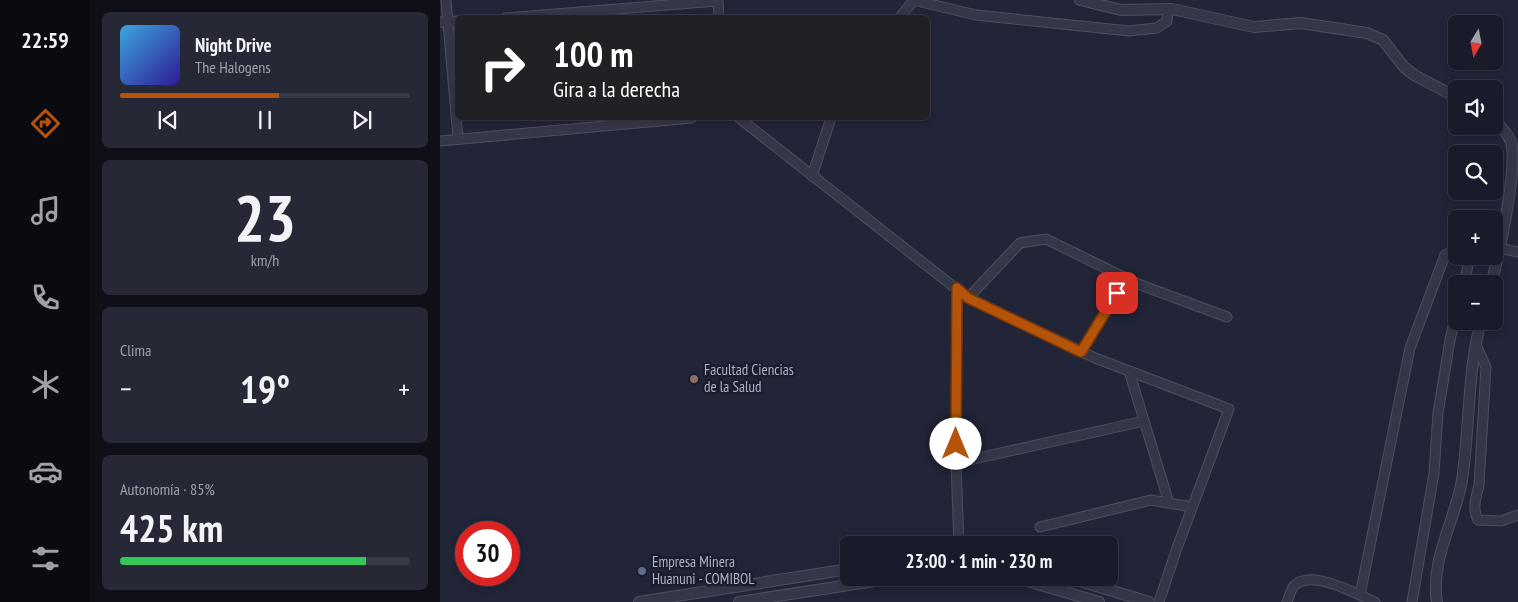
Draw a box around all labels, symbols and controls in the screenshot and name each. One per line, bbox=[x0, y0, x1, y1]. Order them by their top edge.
north arrow bbox=[1448, 15, 1502, 70]
map controls bbox=[1448, 15, 1503, 330]
text: 22:59 bbox=[21, 26, 69, 54]
text: 100 m bbox=[553, 31, 634, 77]
text: Night Drive bbox=[195, 33, 272, 57]
icon: right bbox=[470, 35, 535, 100]
text: The Halogens bbox=[195, 57, 271, 77]
text: Gira a la derecha bbox=[553, 75, 680, 103]
button: sound bbox=[1448, 80, 1503, 135]
icon: directions bbox=[28, 106, 63, 141]
icon: previous bbox=[154, 106, 182, 134]
icon: pause bbox=[251, 106, 279, 134]
icon: next bbox=[348, 106, 376, 134]
button: search bbox=[1448, 145, 1503, 200]
text: 23 bbox=[234, 175, 296, 259]
icon: music bbox=[28, 193, 63, 228]
button: + bbox=[1448, 210, 1503, 265]
text: km/h bbox=[251, 250, 279, 270]
pin bbox=[1096, 272, 1138, 314]
button: − bbox=[1448, 275, 1503, 330]
icon: arrive bbox=[1103, 279, 1131, 307]
icon: phone bbox=[28, 280, 63, 315]
text: Clima bbox=[120, 340, 151, 360]
place label: Facultad Ciencias de la Salud bbox=[704, 360, 794, 396]
text: 19° bbox=[240, 364, 290, 413]
icon: climate bbox=[28, 367, 63, 402]
text: − bbox=[120, 370, 132, 407]
text: + bbox=[398, 370, 410, 407]
marker: Facultad Ciencias de la Salud bbox=[688, 373, 700, 385]
position arrow bbox=[929, 417, 981, 469]
icon: car bbox=[28, 454, 63, 489]
text: Autonomía · 85% bbox=[120, 479, 215, 499]
text: 425 km bbox=[120, 503, 223, 552]
speed limit sign: 30 bbox=[455, 521, 520, 586]
icon: filters bbox=[28, 541, 63, 576]
text: 23:00 · 1 min · 230 m bbox=[906, 549, 1052, 573]
place label: Empresa Minera Huanuni - COMIBOL bbox=[652, 552, 755, 588]
marker: Empresa Minera Huanuni - COMIBOL bbox=[636, 565, 648, 577]

